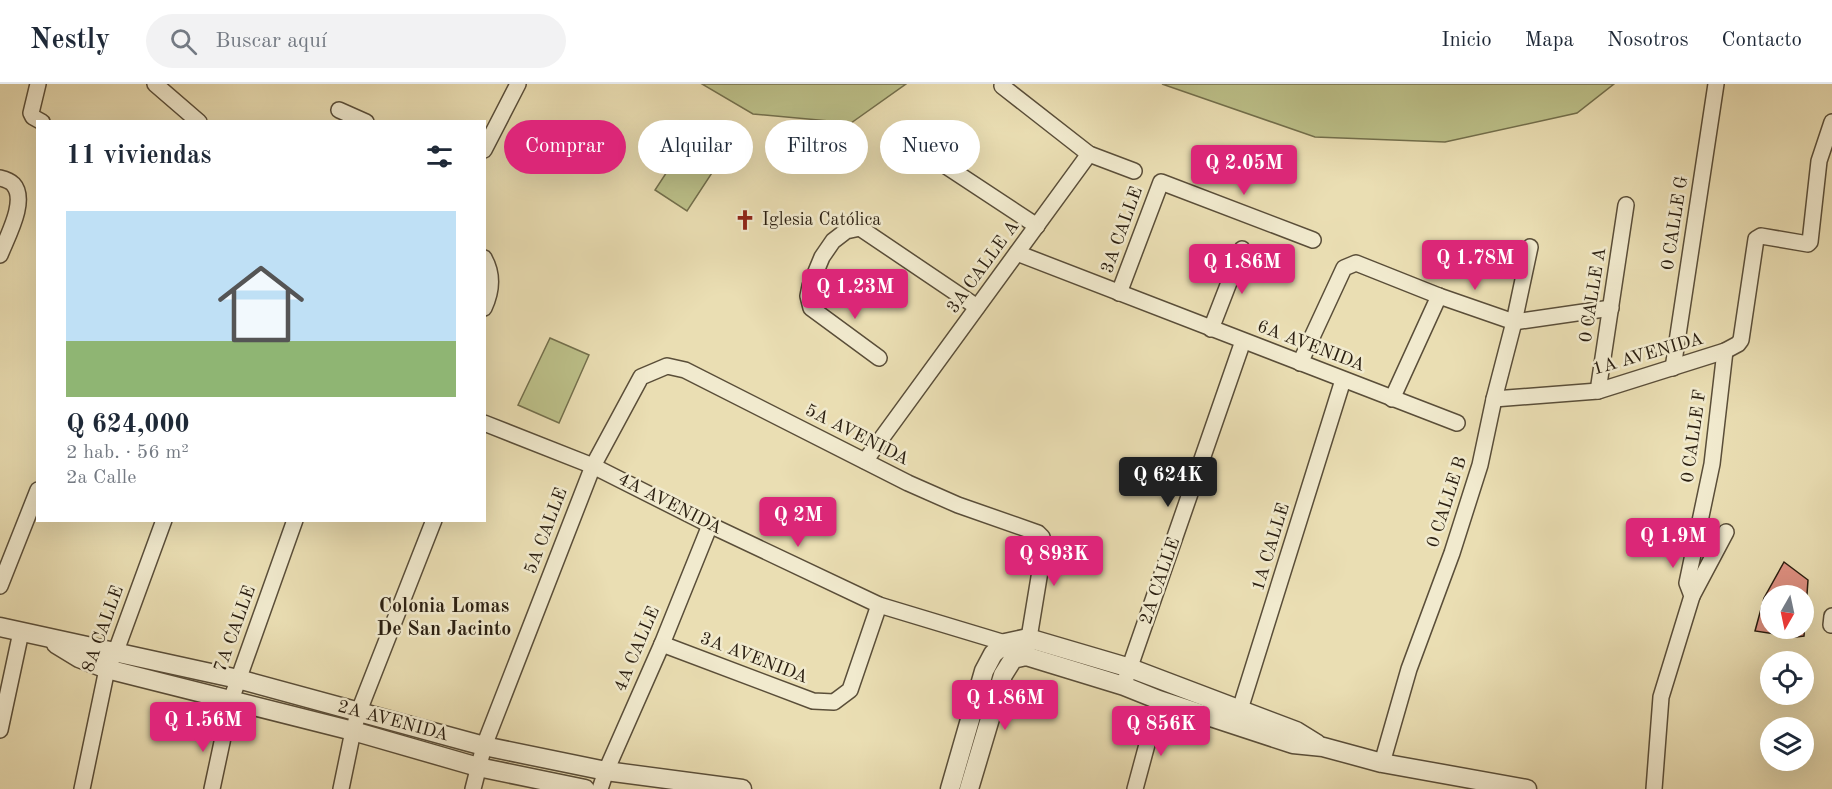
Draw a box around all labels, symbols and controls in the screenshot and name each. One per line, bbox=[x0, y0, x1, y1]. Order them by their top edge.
search box bbox=[146, 14, 566, 68]
icon: search bbox=[167, 25, 200, 58]
text: Nestly bbox=[30, 27, 110, 55]
text: Buscar aquí bbox=[215, 30, 327, 52]
text: Inicio bbox=[1441, 30, 1492, 51]
text: Mapa bbox=[1525, 30, 1574, 51]
text: Nosotros bbox=[1607, 30, 1689, 51]
text: Contacto bbox=[1722, 30, 1802, 51]
chip: Comprar bbox=[504, 120, 626, 174]
chip: Alquilar bbox=[638, 120, 753, 174]
chip: Filtros bbox=[765, 120, 868, 174]
chip: Nuevo bbox=[880, 120, 980, 174]
icon: filters bbox=[423, 140, 456, 173]
text: 11 viviendas bbox=[66, 143, 212, 169]
pin: Q 2.05M bbox=[1189, 145, 1299, 196]
text: Q 2.05M bbox=[1205, 154, 1283, 174]
street label: 0 CALLE G bbox=[1659, 175, 1691, 271]
street label: 3A CALLE bbox=[1098, 184, 1146, 276]
church icon: Iglesia Católica bbox=[733, 208, 757, 232]
place label: Iglesia Católica bbox=[762, 211, 881, 229]
street label: 3A CALLE A bbox=[944, 217, 1023, 317]
pin: Q 1.78M bbox=[1420, 240, 1530, 291]
pin: Q 1.86M bbox=[1187, 244, 1297, 295]
street label: 0 CALLE A bbox=[1577, 246, 1609, 344]
text: Q 1.78M bbox=[1436, 249, 1514, 269]
icon: home bbox=[207, 250, 315, 358]
text: Q 1.86M bbox=[1203, 253, 1281, 273]
pin: Q 1.23M bbox=[800, 269, 910, 320]
text: Q 1.23M bbox=[816, 278, 894, 298]
street label: 6A AVENIDA bbox=[1255, 317, 1368, 375]
street label: 1A AVENIDA bbox=[1591, 330, 1705, 378]
street label: 0 CALLE F bbox=[1679, 388, 1709, 484]
street label: 5A AVENIDA bbox=[802, 401, 912, 469]
text: Q 624,000 bbox=[66, 412, 190, 438]
text: 2 hab. · 56 m² bbox=[66, 443, 189, 463]
street label: 0 CALLE B bbox=[1424, 454, 1470, 550]
pin: Q 624K bbox=[1119, 457, 1217, 508]
text: Q 624K bbox=[1133, 466, 1203, 486]
text: 2a Calle bbox=[66, 468, 136, 488]
street label: 4A AVENIDA bbox=[615, 470, 725, 538]
street label: 5A CALLE bbox=[521, 485, 571, 577]
pin: Q 2M bbox=[762, 497, 834, 548]
street label: 1A CALLE bbox=[1249, 501, 1293, 593]
text: Q 2M bbox=[773, 506, 823, 526]
pin: Q 1.9M bbox=[1624, 518, 1722, 569]
text: Q 1.9M bbox=[1640, 527, 1706, 547]
street label: 2A CALLE bbox=[1137, 535, 1183, 627]
pin: Q 893K bbox=[1005, 536, 1103, 587]
text: Q 893K bbox=[1019, 545, 1089, 565]
street label: 8A CALLE bbox=[79, 583, 127, 675]
street label: 7A CALLE bbox=[211, 583, 259, 675]
north arrow bbox=[1760, 585, 1814, 639]
map controls bbox=[1760, 585, 1814, 771]
district label: Colonia Lomas De San Jacinto bbox=[377, 597, 511, 640]
street label: 4A CALLE bbox=[611, 604, 663, 694]
street label: 3A AVENIDA bbox=[698, 629, 811, 687]
button: locate bbox=[1760, 651, 1814, 705]
pin: Q 1.86M bbox=[950, 680, 1060, 731]
text: Q 1.86M bbox=[966, 689, 1044, 709]
street label: 2A AVENIDA bbox=[336, 698, 451, 745]
pin: Q 1.56M bbox=[148, 702, 258, 753]
pin: Q 856K bbox=[1112, 706, 1210, 757]
text: Q 1.56M bbox=[164, 711, 242, 731]
text: Q 856K bbox=[1126, 715, 1196, 735]
button: layers bbox=[1760, 717, 1814, 771]

